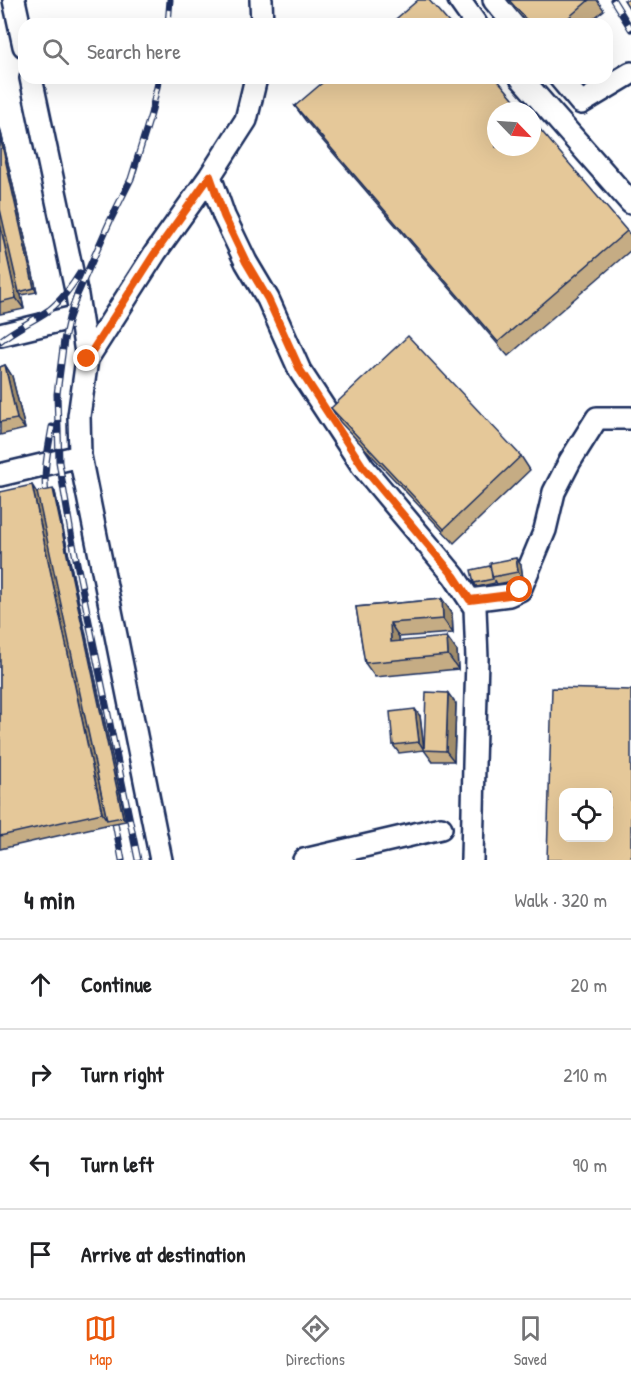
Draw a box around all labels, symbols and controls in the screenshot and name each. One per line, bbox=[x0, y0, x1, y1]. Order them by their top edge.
search box bbox=[18, 18, 613, 84]
icon: search bbox=[39, 35, 72, 68]
text: Search here bbox=[87, 36, 181, 66]
north arrow bbox=[487, 102, 541, 156]
route end bbox=[73, 345, 99, 371]
route start bbox=[506, 576, 532, 602]
map controls bbox=[559, 788, 613, 842]
button: locate bbox=[559, 788, 613, 842]
text: 4 min bbox=[24, 882, 75, 917]
text: Walk · 320 m bbox=[515, 886, 607, 913]
icon: ahead bbox=[24, 968, 57, 1001]
text: Continue bbox=[81, 969, 152, 999]
text: 20 m bbox=[570, 971, 607, 998]
icon: right bbox=[24, 1058, 57, 1091]
text: Turn right bbox=[81, 1059, 164, 1089]
text: 210 m bbox=[563, 1061, 607, 1088]
icon: left bbox=[24, 1148, 57, 1181]
text: Turn left bbox=[81, 1149, 154, 1179]
text: 90 m bbox=[573, 1151, 607, 1178]
icon: arrive bbox=[24, 1238, 57, 1271]
text: Arrive at destination bbox=[81, 1239, 246, 1269]
tab: Map bbox=[84, 1312, 117, 1370]
tab: Directions bbox=[286, 1312, 345, 1370]
tab: Saved bbox=[514, 1312, 547, 1370]

